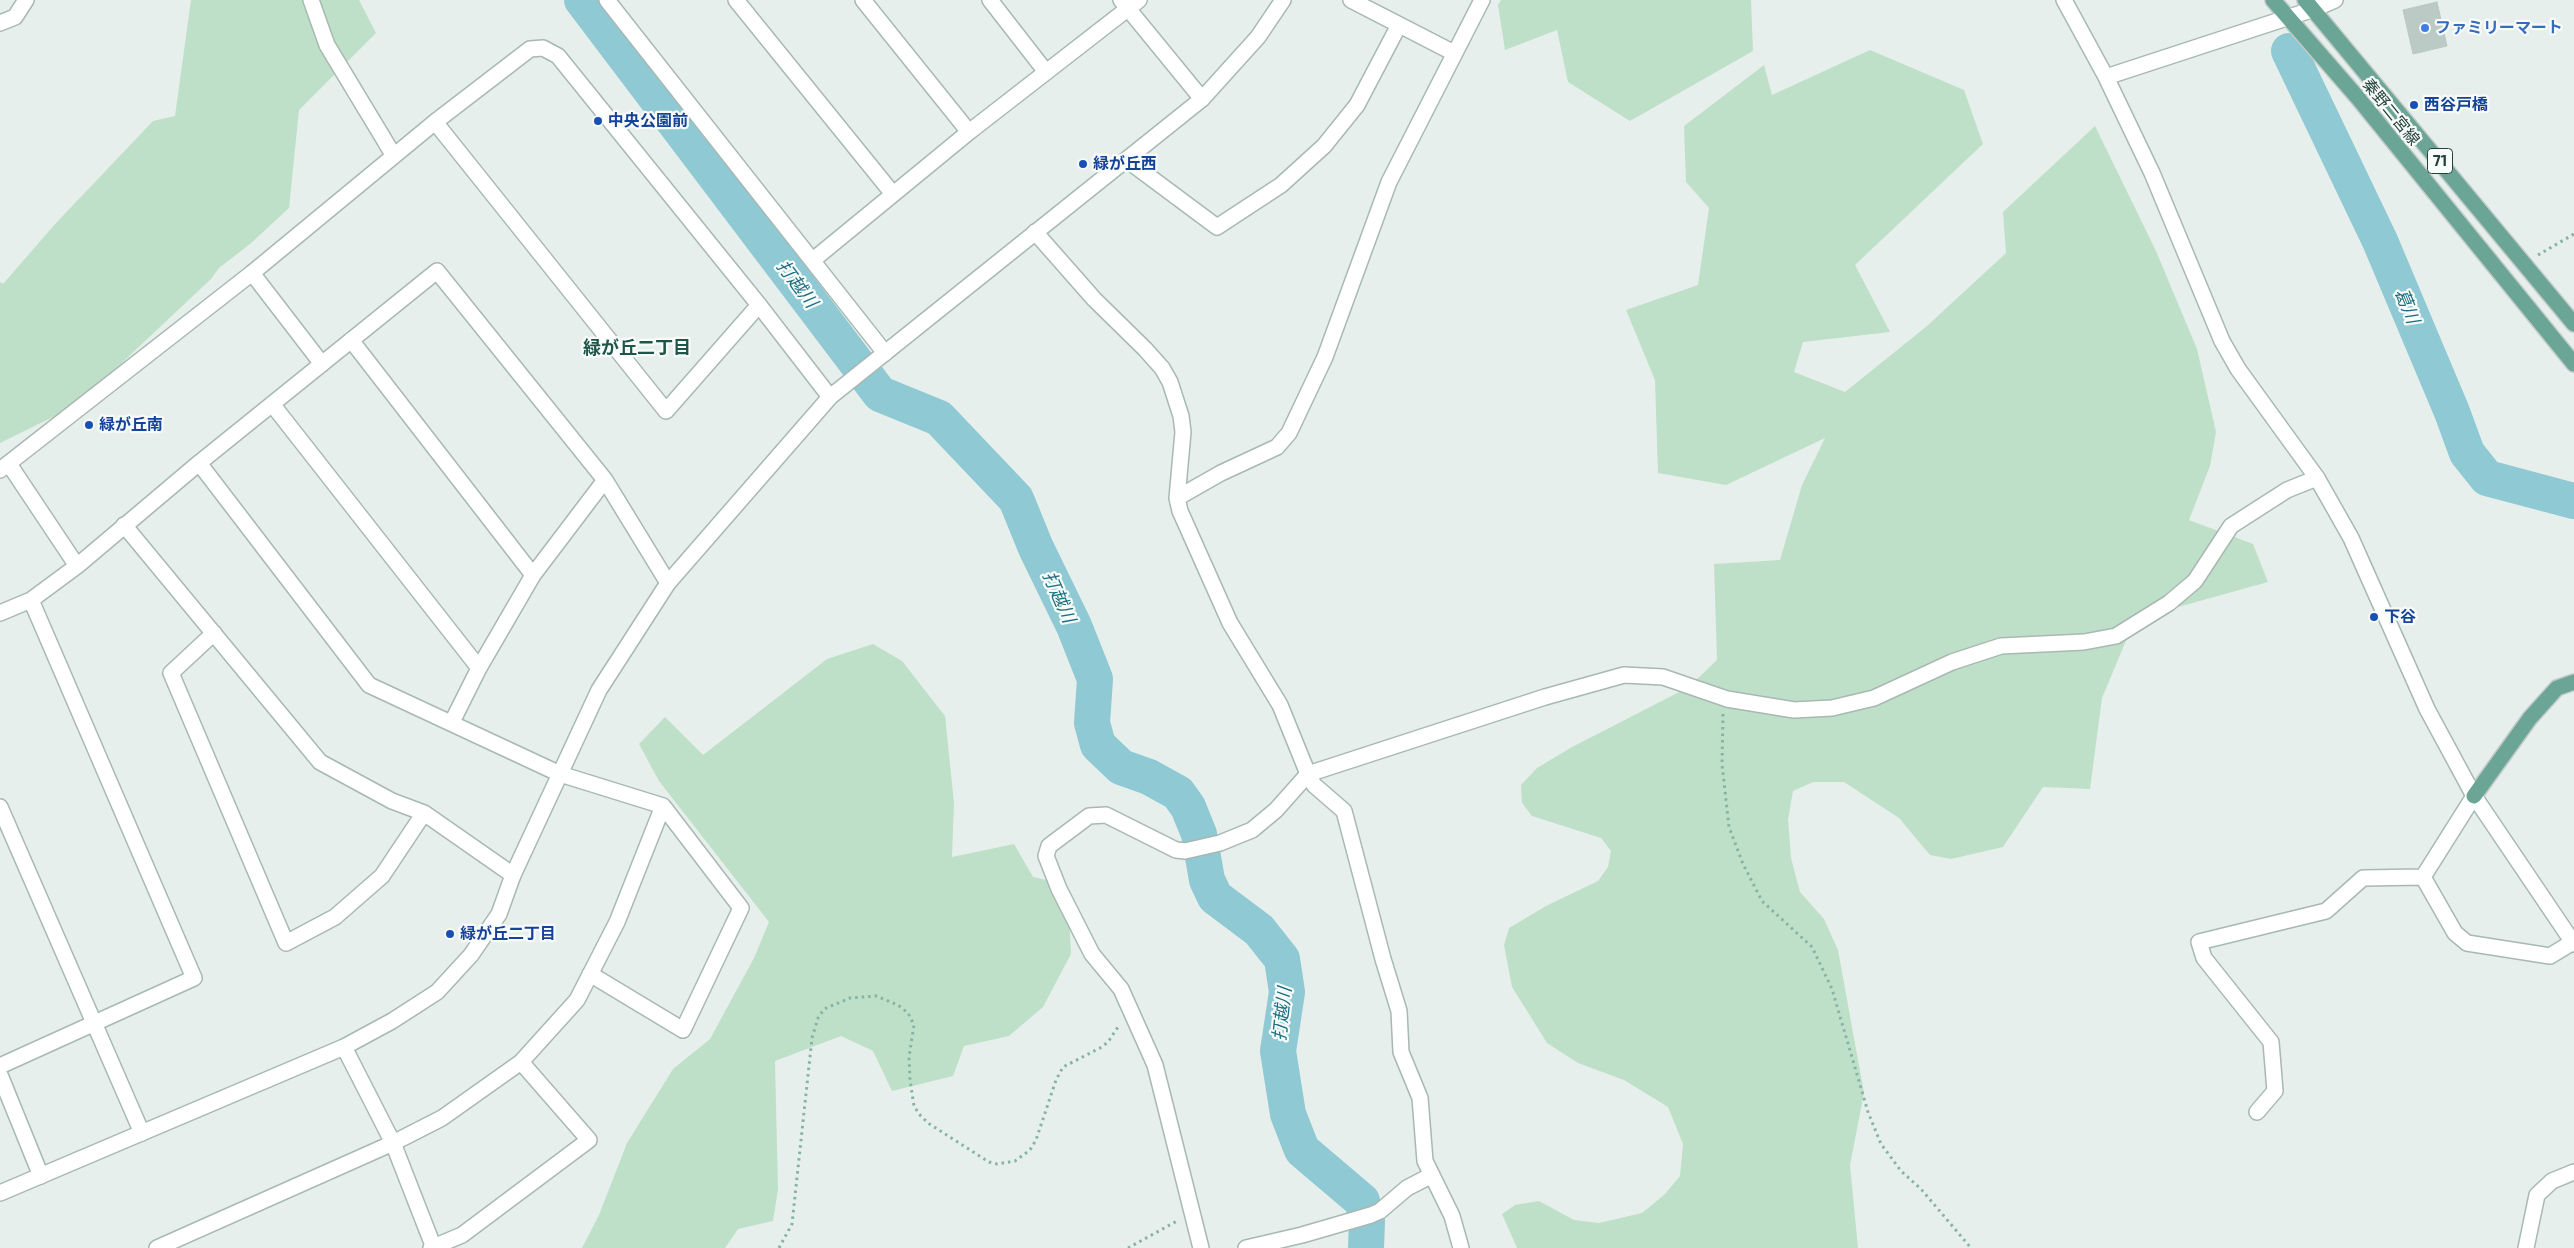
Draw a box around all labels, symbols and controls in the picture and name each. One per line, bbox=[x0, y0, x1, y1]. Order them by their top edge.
place label: ファミリーマート bbox=[2435, 18, 2563, 38]
marker: ファミリーマート bbox=[2419, 22, 2431, 34]
street label: 秦野二宮線 bbox=[2358, 75, 2424, 149]
place label: 西谷戸橋 bbox=[2424, 95, 2488, 115]
marker: 西谷戸橋 bbox=[2408, 99, 2420, 111]
place label: 中央公園前 bbox=[608, 111, 688, 131]
marker: 中央公園前 bbox=[592, 115, 604, 127]
road number: 71 bbox=[2428, 148, 2452, 174]
place label: 緑が丘西 bbox=[1093, 154, 1157, 174]
marker: 緑が丘西 bbox=[1077, 158, 1089, 170]
water label: 打越川 bbox=[772, 256, 822, 312]
water label: 葛川 bbox=[2390, 285, 2424, 327]
district label: 緑が丘二丁目 bbox=[583, 337, 691, 359]
place label: 緑が丘南 bbox=[99, 415, 163, 435]
marker: 緑が丘南 bbox=[83, 419, 95, 431]
water label: 打越川 bbox=[1038, 568, 1080, 626]
place label: 下谷 bbox=[2384, 607, 2416, 627]
marker: 下谷 bbox=[2368, 611, 2380, 623]
place label: 緑が丘二丁目 bbox=[460, 924, 556, 944]
marker: 緑が丘二丁目 bbox=[444, 928, 456, 940]
water label: 打越川 bbox=[1268, 986, 1296, 1042]

